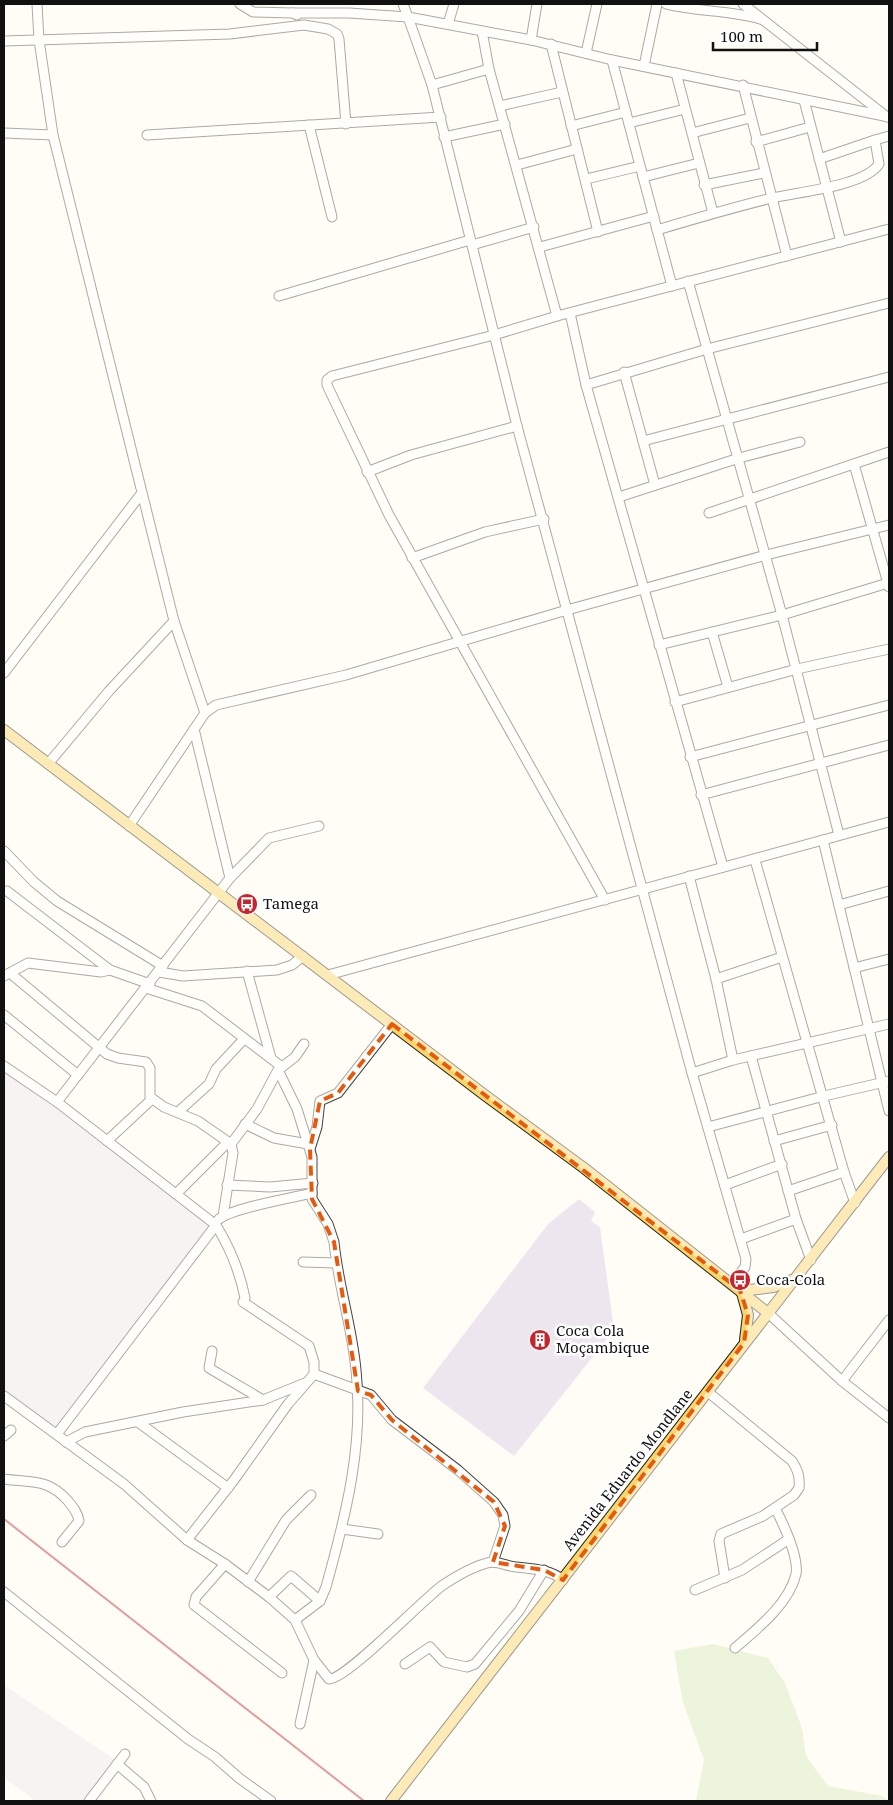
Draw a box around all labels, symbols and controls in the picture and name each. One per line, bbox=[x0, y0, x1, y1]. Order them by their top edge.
scale bar bbox=[713, 20, 817, 52]
text: 100 m bbox=[720, 26, 763, 46]
bus stop icon: Tamega bbox=[235, 892, 259, 916]
place label: Tamega bbox=[263, 893, 319, 913]
bus stop icon: Coca-Cola bbox=[728, 1268, 752, 1292]
place label: Coca-Cola bbox=[756, 1269, 825, 1289]
place label: Coca Cola Moçambique bbox=[556, 1320, 650, 1357]
building icon: Coca Cola Moçambique bbox=[528, 1328, 552, 1352]
street label: Avenida Eduardo Mondlane bbox=[558, 1384, 697, 1554]

